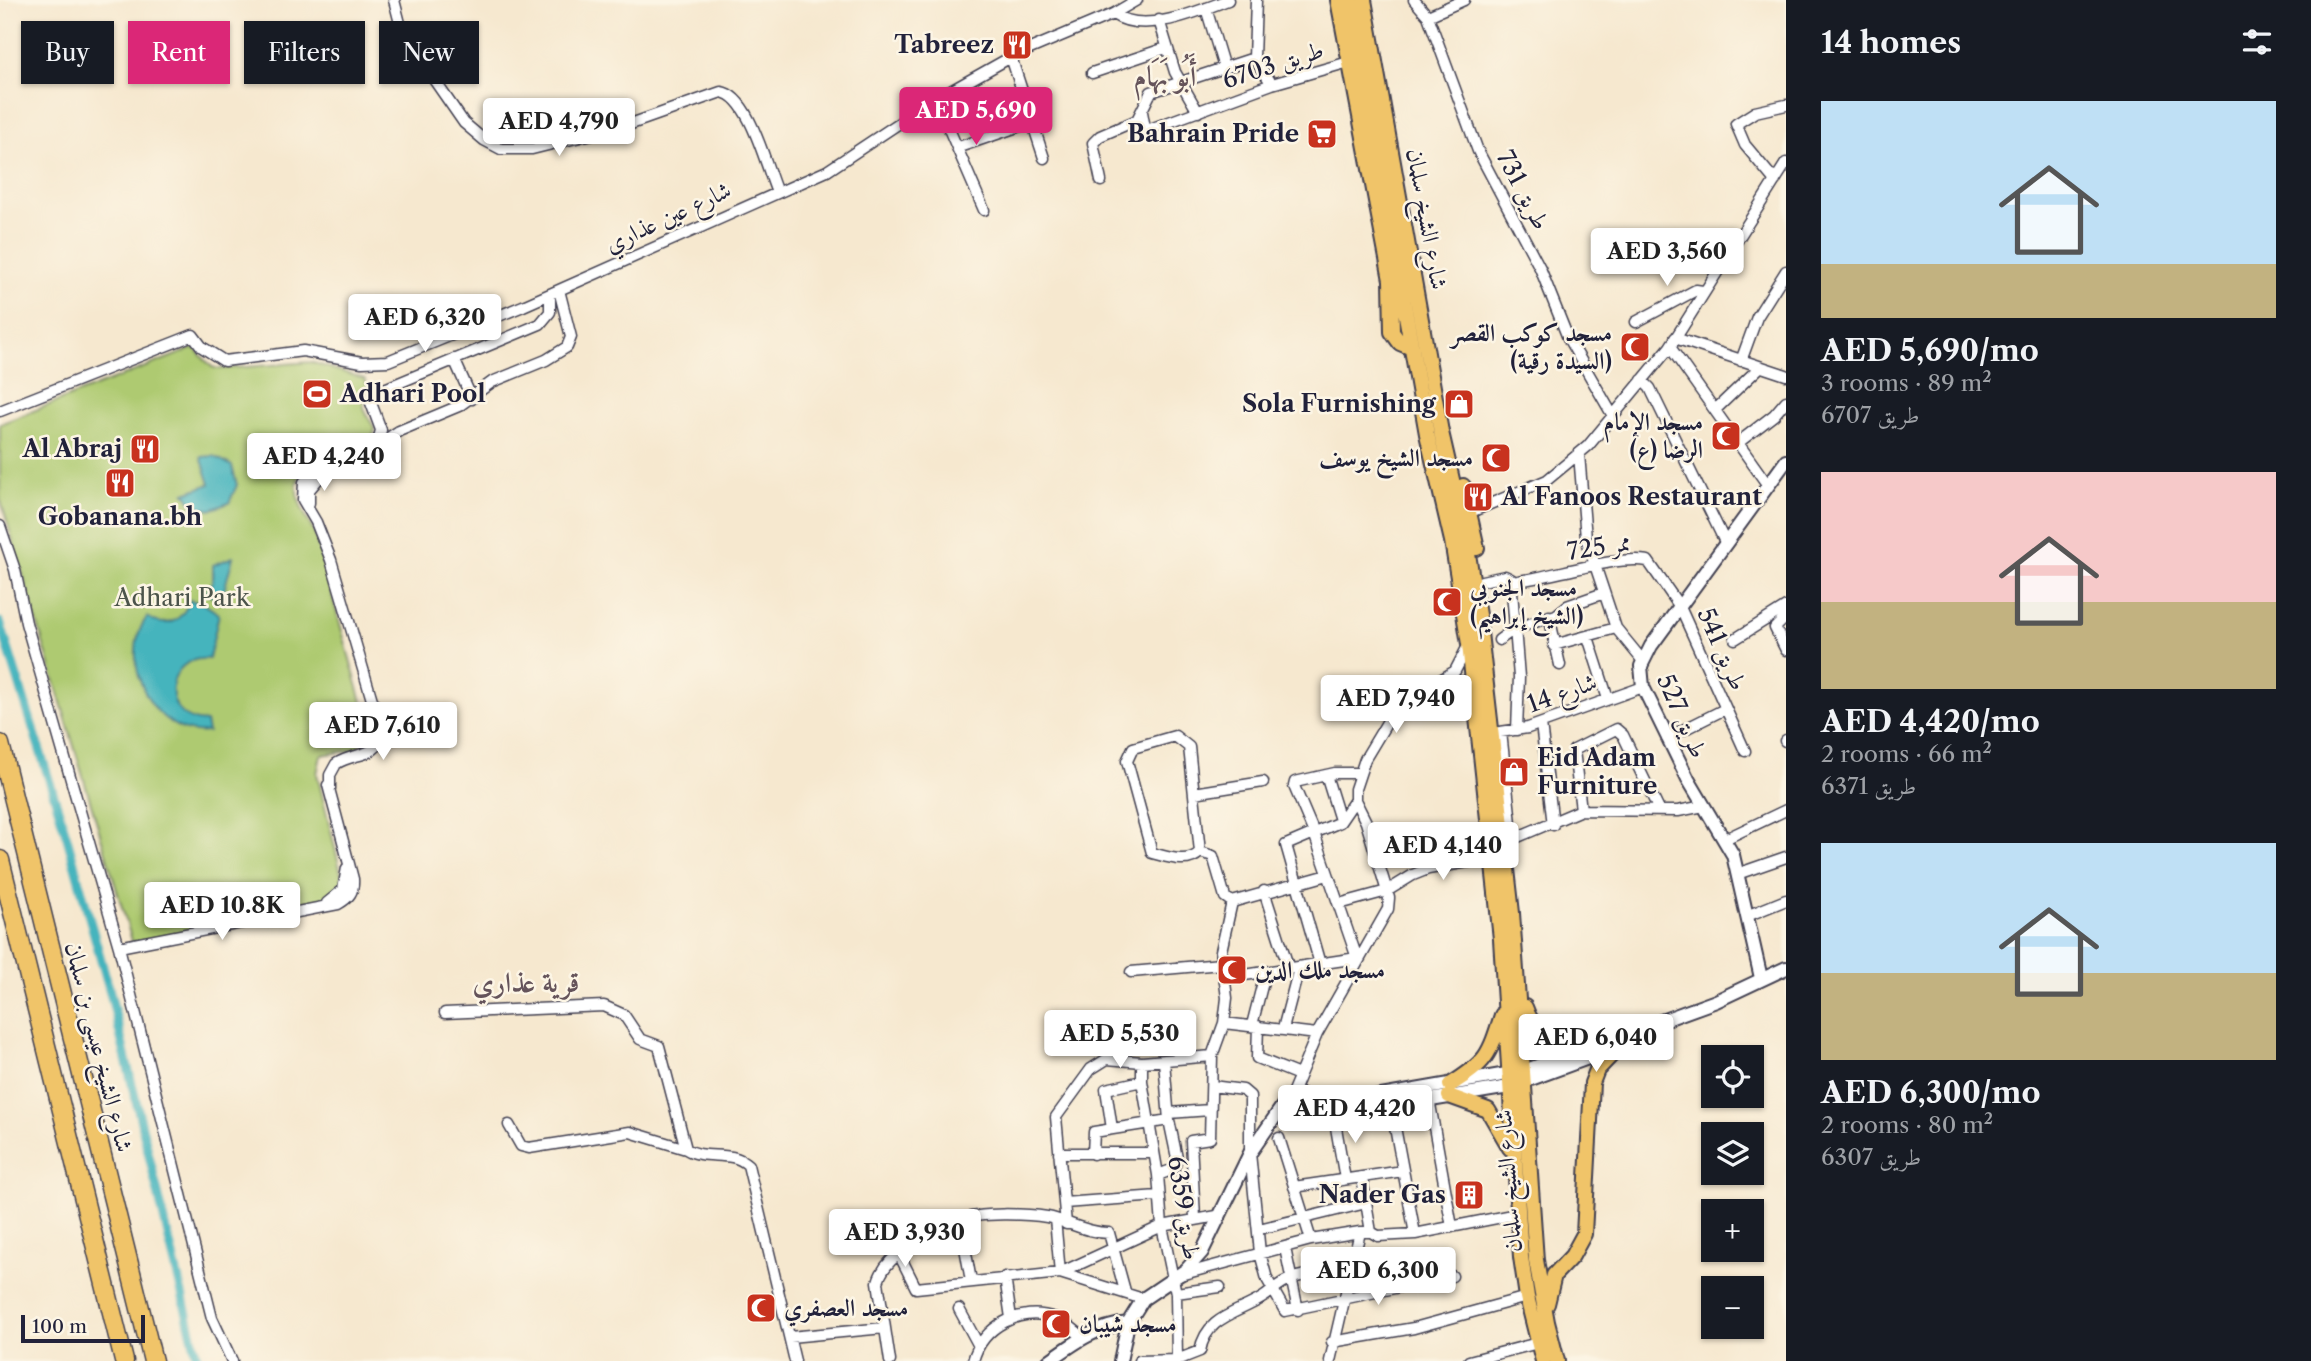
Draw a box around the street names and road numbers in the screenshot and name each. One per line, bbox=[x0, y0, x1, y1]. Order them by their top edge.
street label: طريق 6703 bbox=[1219, 35, 1327, 95]
street label: طريق 731 bbox=[1490, 145, 1556, 235]
street label: شارع الشيخ سلمان bbox=[1394, 146, 1454, 293]
street label: شارع عين عذاري bbox=[600, 175, 738, 264]
street label: ممر 725 bbox=[1565, 527, 1633, 567]
street label: طريق 541 bbox=[1691, 603, 1753, 695]
street label: شارع 14 bbox=[1523, 667, 1603, 724]
street label: طريق 527 bbox=[1650, 669, 1714, 763]
street label: شارع الشيخ عيسى بن سلمان bbox=[53, 939, 140, 1157]
street label: شارع الشيخ سلمان bbox=[1488, 1108, 1534, 1253]
street label: طريق 6359 bbox=[1161, 1154, 1207, 1262]

